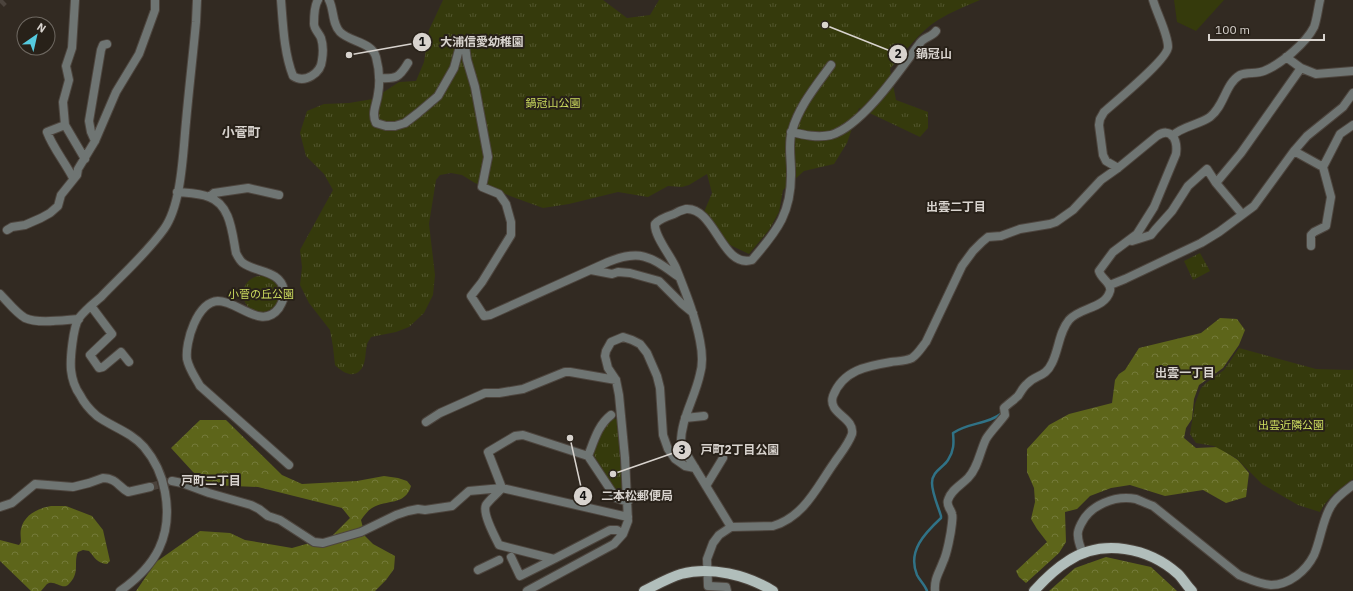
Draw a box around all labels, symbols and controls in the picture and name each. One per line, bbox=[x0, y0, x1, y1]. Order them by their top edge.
north arrow bbox=[16, 16, 56, 56]
scale bar bbox=[1209, 16, 1324, 42]
text: N bbox=[34, 20, 49, 36]
text: 100 m bbox=[1215, 22, 1250, 37]
callout: 大浦信愛幼稚園 bbox=[412, 30, 532, 54]
text: 1 bbox=[418, 34, 426, 49]
text: 大浦信愛幼稚園 bbox=[440, 34, 524, 49]
callout: 鍋冠山 bbox=[888, 42, 960, 66]
text: 2 bbox=[894, 46, 902, 61]
text: 鍋冠山 bbox=[916, 46, 952, 61]
park label: 鍋冠山公園 bbox=[526, 96, 581, 110]
district label: 小菅町 bbox=[221, 124, 261, 141]
district label: 出雲二丁目 bbox=[926, 199, 986, 214]
park label: 小菅の丘公園 bbox=[228, 287, 294, 301]
district label: 出雲一丁目 bbox=[1155, 365, 1215, 380]
park label: 出雲近隣公園 bbox=[1258, 418, 1324, 432]
callout: 戸町2丁目公園 bbox=[672, 438, 787, 462]
text: 3 bbox=[678, 442, 686, 457]
text: 戸町2丁目公園 bbox=[700, 442, 780, 457]
district label: 戸町二丁目 bbox=[181, 473, 241, 488]
callout: 二本松郵便局 bbox=[573, 484, 681, 508]
text: 4 bbox=[579, 488, 587, 503]
text: 二本松郵便局 bbox=[601, 488, 673, 503]

